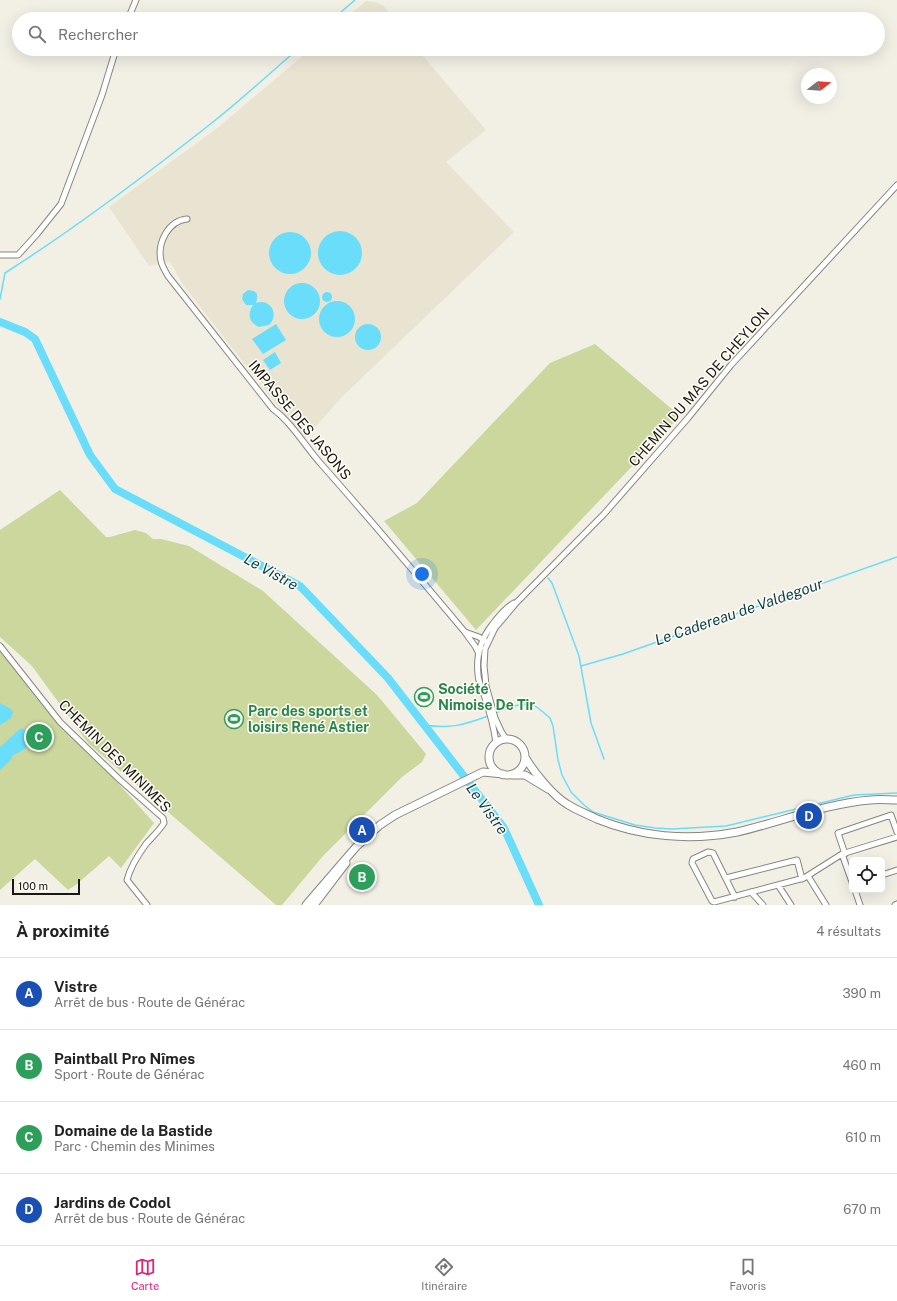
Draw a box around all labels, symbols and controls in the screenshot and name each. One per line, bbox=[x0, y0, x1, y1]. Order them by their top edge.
search box bbox=[12, 12, 885, 56]
icon: search bbox=[26, 23, 48, 45]
text: Rechercher bbox=[58, 26, 138, 43]
north arrow bbox=[801, 68, 837, 104]
street label: CHEMIN DU MAS DE CHEYLON bbox=[626, 304, 772, 470]
street label: IMPASSE DES JASONS bbox=[246, 357, 354, 483]
water label: Le Vistre bbox=[241, 550, 301, 593]
your location bbox=[412, 564, 432, 584]
water label: Le Cadereau de Valdegour bbox=[653, 575, 825, 648]
place label: Société Nimoise De Tir bbox=[438, 681, 535, 713]
sports icon: Société Nimoise De Tir bbox=[413, 686, 435, 708]
street label: CHEMIN DES MINIMES bbox=[56, 697, 174, 815]
place label: Parc des sports et loisirs René Astier bbox=[248, 703, 369, 735]
sports icon: Parc des sports et loisirs René Astier bbox=[223, 708, 245, 730]
pin: C bbox=[26, 722, 52, 752]
water label: Le Vistre bbox=[463, 780, 512, 838]
pin: D bbox=[796, 801, 822, 831]
pin: A bbox=[349, 815, 375, 845]
map controls bbox=[849, 857, 885, 893]
button: locate bbox=[849, 857, 885, 893]
pin: B bbox=[349, 862, 375, 892]
scale bar bbox=[12, 877, 80, 896]
text: 100 m bbox=[18, 880, 48, 892]
text: À proximité bbox=[16, 921, 110, 941]
text: 4 résultats bbox=[816, 924, 881, 939]
text: Vistre bbox=[54, 978, 97, 995]
text: A bbox=[24, 986, 34, 1001]
text: 390 m bbox=[843, 986, 881, 1001]
text: Arrêt de bus · Route de Générac bbox=[54, 995, 245, 1010]
text: Paintball Pro Nîmes bbox=[54, 1050, 195, 1067]
text: B bbox=[25, 1058, 33, 1073]
text: 460 m bbox=[842, 1058, 881, 1073]
text: Sport · Route de Générac bbox=[54, 1067, 205, 1082]
text: Domaine de la Bastide bbox=[54, 1122, 213, 1139]
text: C bbox=[24, 1130, 34, 1145]
text: 610 m bbox=[845, 1130, 881, 1145]
text: Parc · Chemin des Minimes bbox=[54, 1139, 215, 1154]
text: Jardins de Codol bbox=[54, 1194, 171, 1211]
text: D bbox=[24, 1202, 34, 1217]
text: 670 m bbox=[843, 1202, 881, 1217]
text: Arrêt de bus · Route de Générac bbox=[54, 1211, 245, 1226]
tab: Carte bbox=[131, 1256, 159, 1292]
tab: Itinéraire bbox=[421, 1256, 467, 1292]
tab: Favoris bbox=[729, 1256, 766, 1292]

